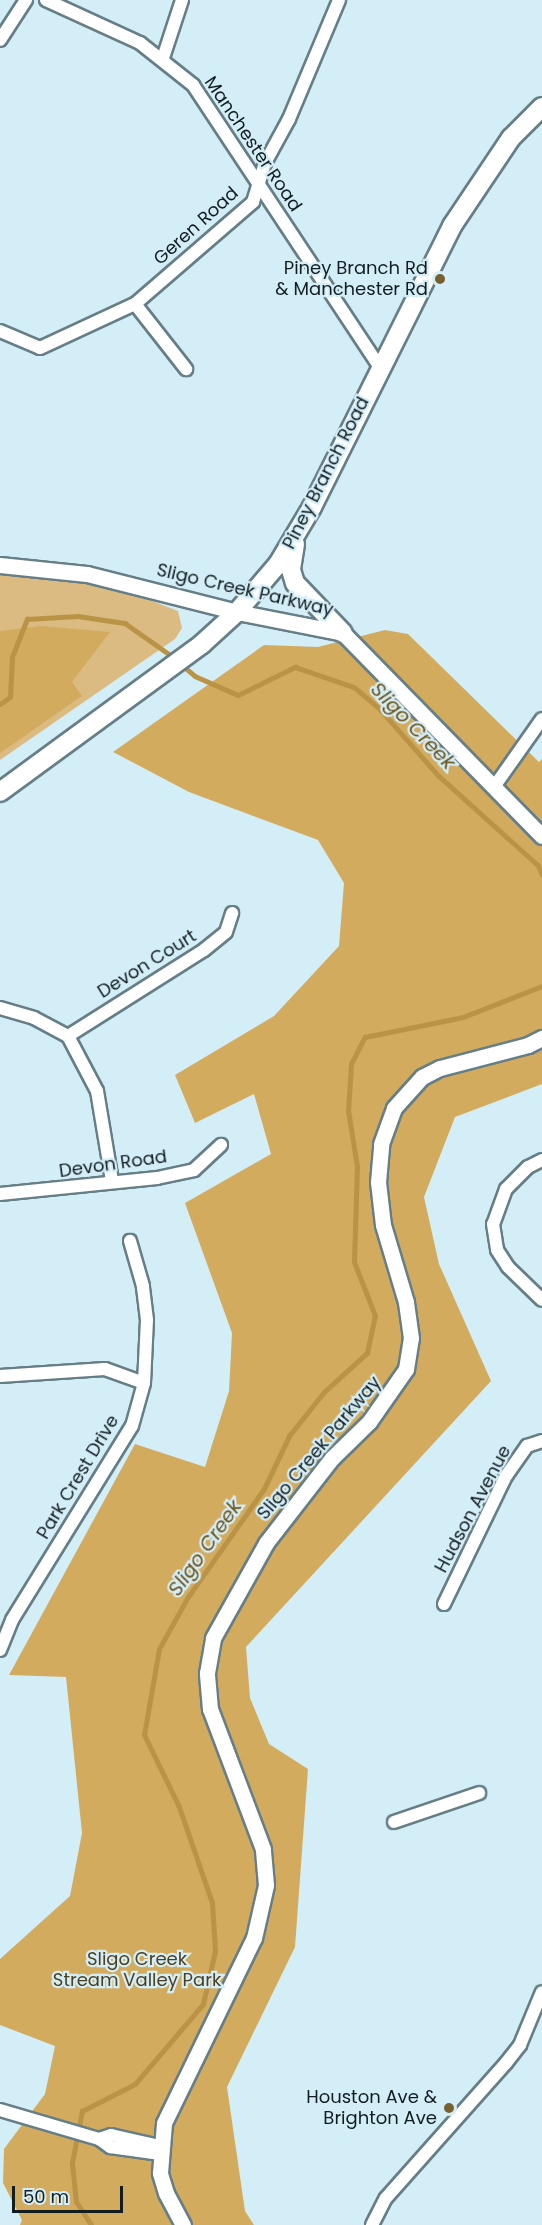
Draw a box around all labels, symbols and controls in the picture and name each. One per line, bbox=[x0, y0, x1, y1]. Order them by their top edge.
street label: Manchester Road bbox=[200, 72, 306, 216]
street label: Geren Road bbox=[149, 182, 243, 270]
place label: Piney Branch Rd & Manchester Rd bbox=[275, 258, 428, 300]
marker: Piney Branch Rd & Manchester Rd bbox=[433, 272, 447, 286]
street label: Piney Branch Road bbox=[278, 393, 374, 553]
street label: Sligo Creek Parkway bbox=[155, 559, 335, 621]
water label: Sligo Creek bbox=[366, 677, 460, 775]
street label: Devon Court bbox=[94, 925, 200, 1003]
street label: Devon Road bbox=[58, 1146, 168, 1182]
street label: Sligo Creek Parkway bbox=[253, 1372, 385, 1524]
street label: Park Crest Drive bbox=[32, 1411, 124, 1543]
street label: Hudson Avenue bbox=[430, 1442, 516, 1576]
water label: Sligo Creek bbox=[163, 1495, 247, 1601]
park label: Sligo Creek Stream Valley Park bbox=[53, 1949, 221, 1992]
place label: Houston Ave & Brighton Ave bbox=[306, 2087, 437, 2130]
marker: Houston Ave & Brighton Ave bbox=[442, 2101, 456, 2115]
scale bar bbox=[15, 2174, 126, 2212]
text: 50 m bbox=[23, 2184, 69, 2209]

